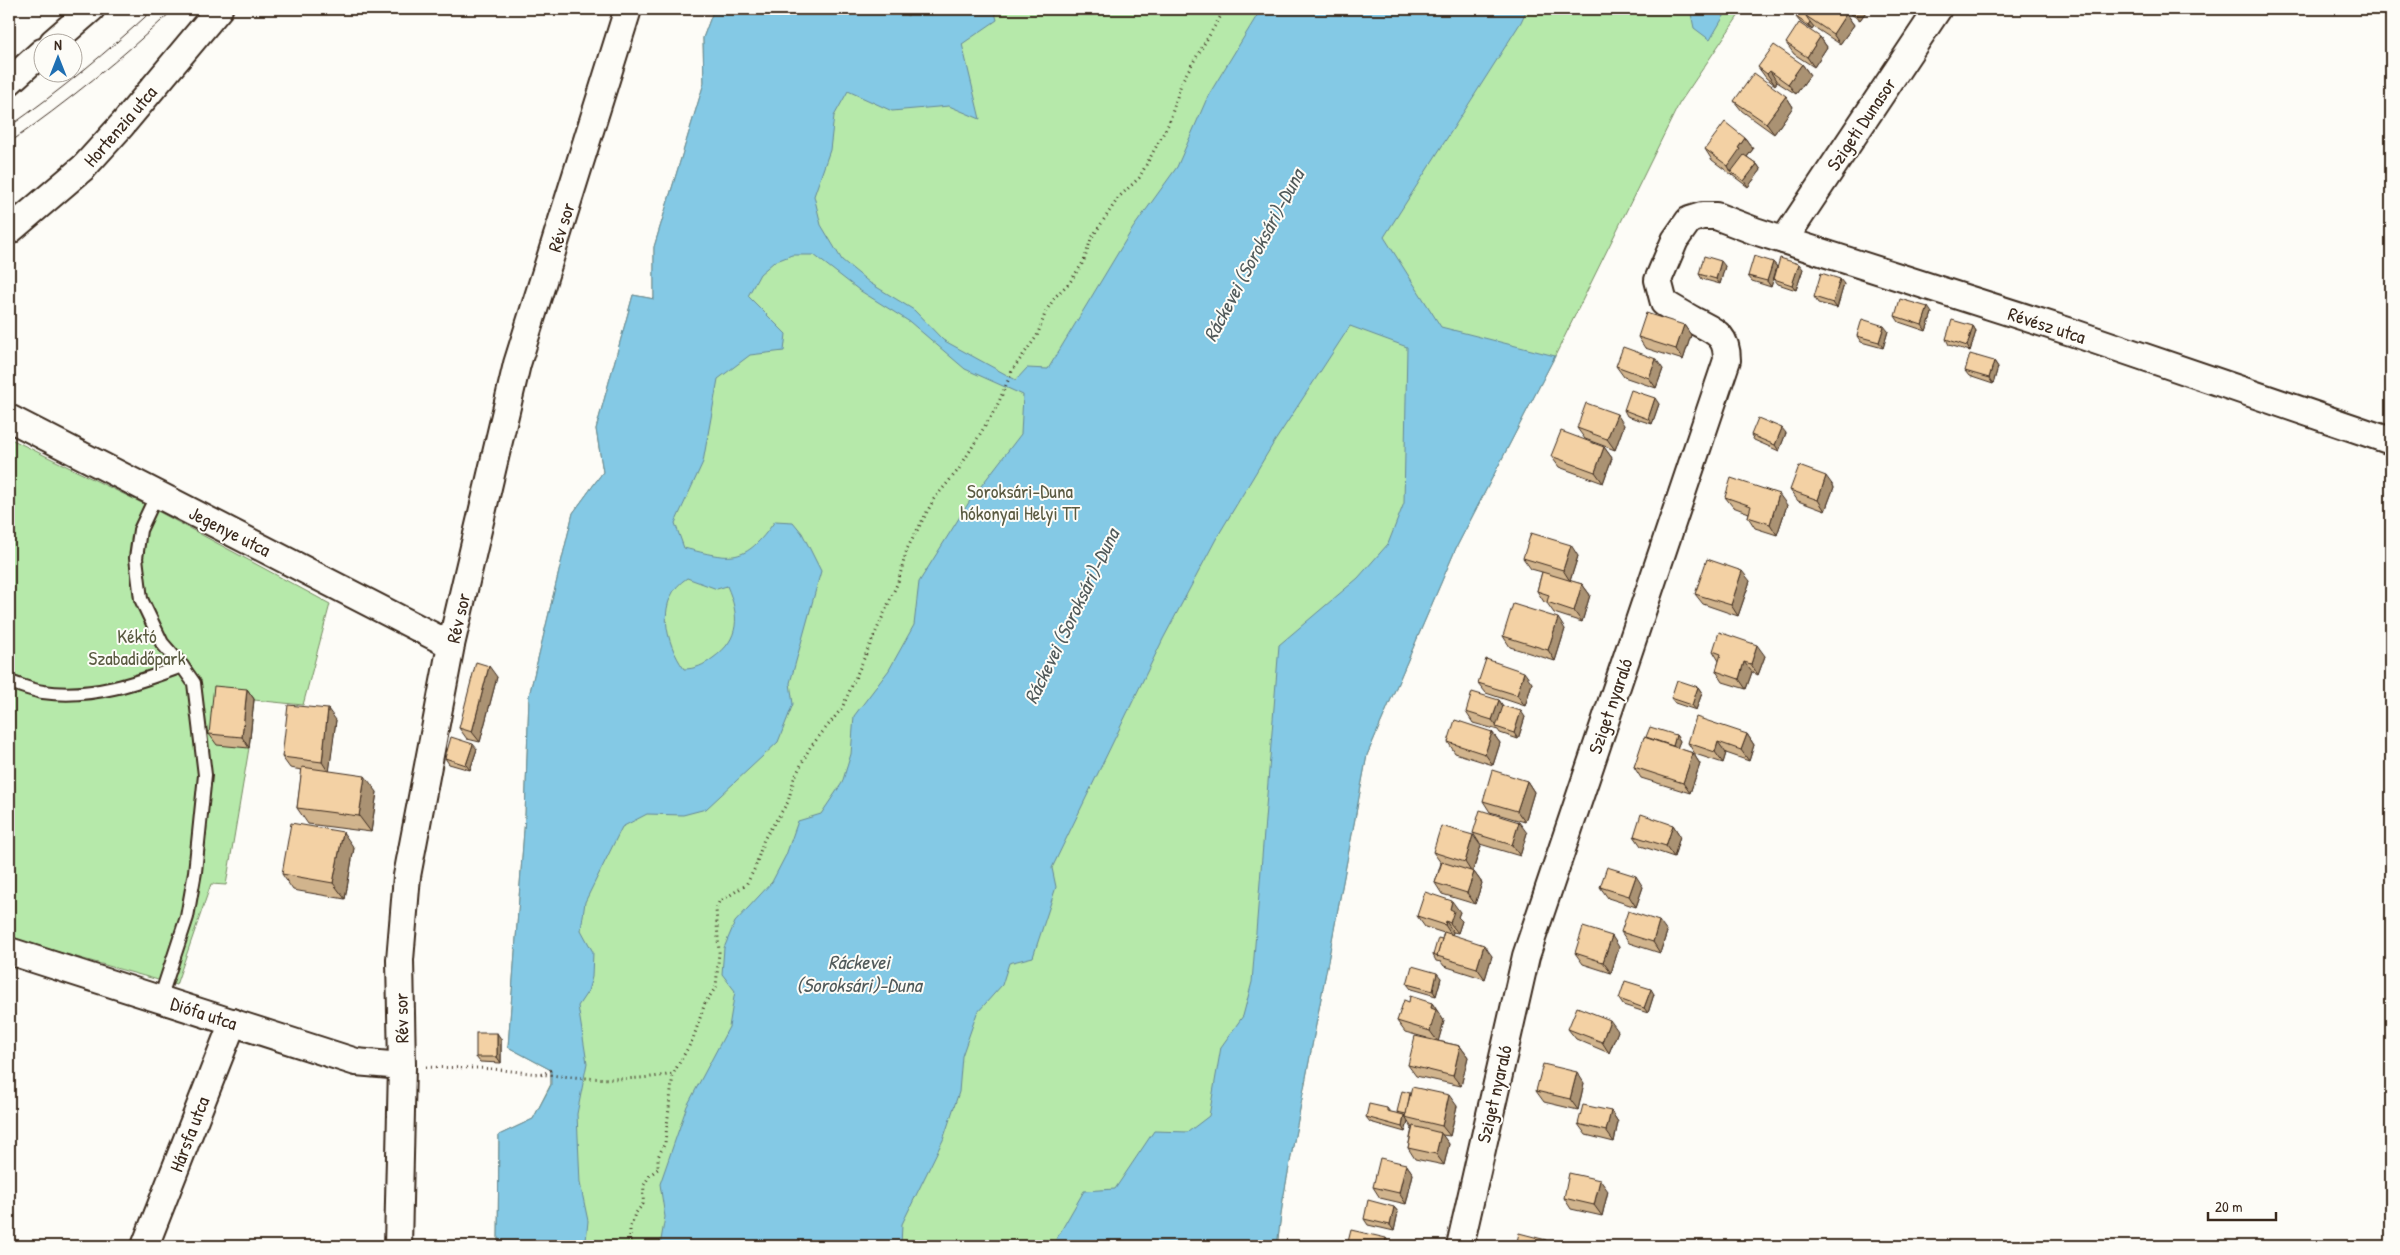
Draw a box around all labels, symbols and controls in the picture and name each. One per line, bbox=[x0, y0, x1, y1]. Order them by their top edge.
north arrow bbox=[32, 32, 82, 82]
text: N bbox=[54, 35, 62, 54]
street label: Szigeti Dunasor bbox=[1820, 72, 1902, 176]
street label: Hortenzia utca bbox=[77, 79, 163, 172]
water label: Ráckevei (Soroksári)-Duna bbox=[1196, 162, 1311, 346]
street label: Rév sor bbox=[541, 198, 581, 255]
street label: Révész utca bbox=[2005, 300, 2090, 350]
park label: Soroksári-Duna hókonyai Helyi TT bbox=[960, 478, 1081, 526]
street label: Jegenye utca bbox=[185, 499, 276, 563]
water label: Ráckevei (Soroksári)-Duna bbox=[1017, 522, 1126, 708]
street label: Rév sor bbox=[440, 590, 476, 646]
park label: Kéktó Szabadidőpark bbox=[88, 623, 186, 671]
street label: Sziget nyaraló bbox=[1581, 654, 1639, 757]
water label: Ráckevei (Soroksári)-Duna bbox=[796, 948, 924, 998]
street label: Diófa utca bbox=[167, 990, 241, 1036]
street label: Rév sor bbox=[388, 992, 414, 1043]
street label: Sziget nyaraló bbox=[1470, 1042, 1518, 1145]
street label: Hársfa utca bbox=[163, 1092, 215, 1175]
scale bar bbox=[2208, 1190, 2275, 1222]
text: 20 m bbox=[2215, 1196, 2242, 1217]

